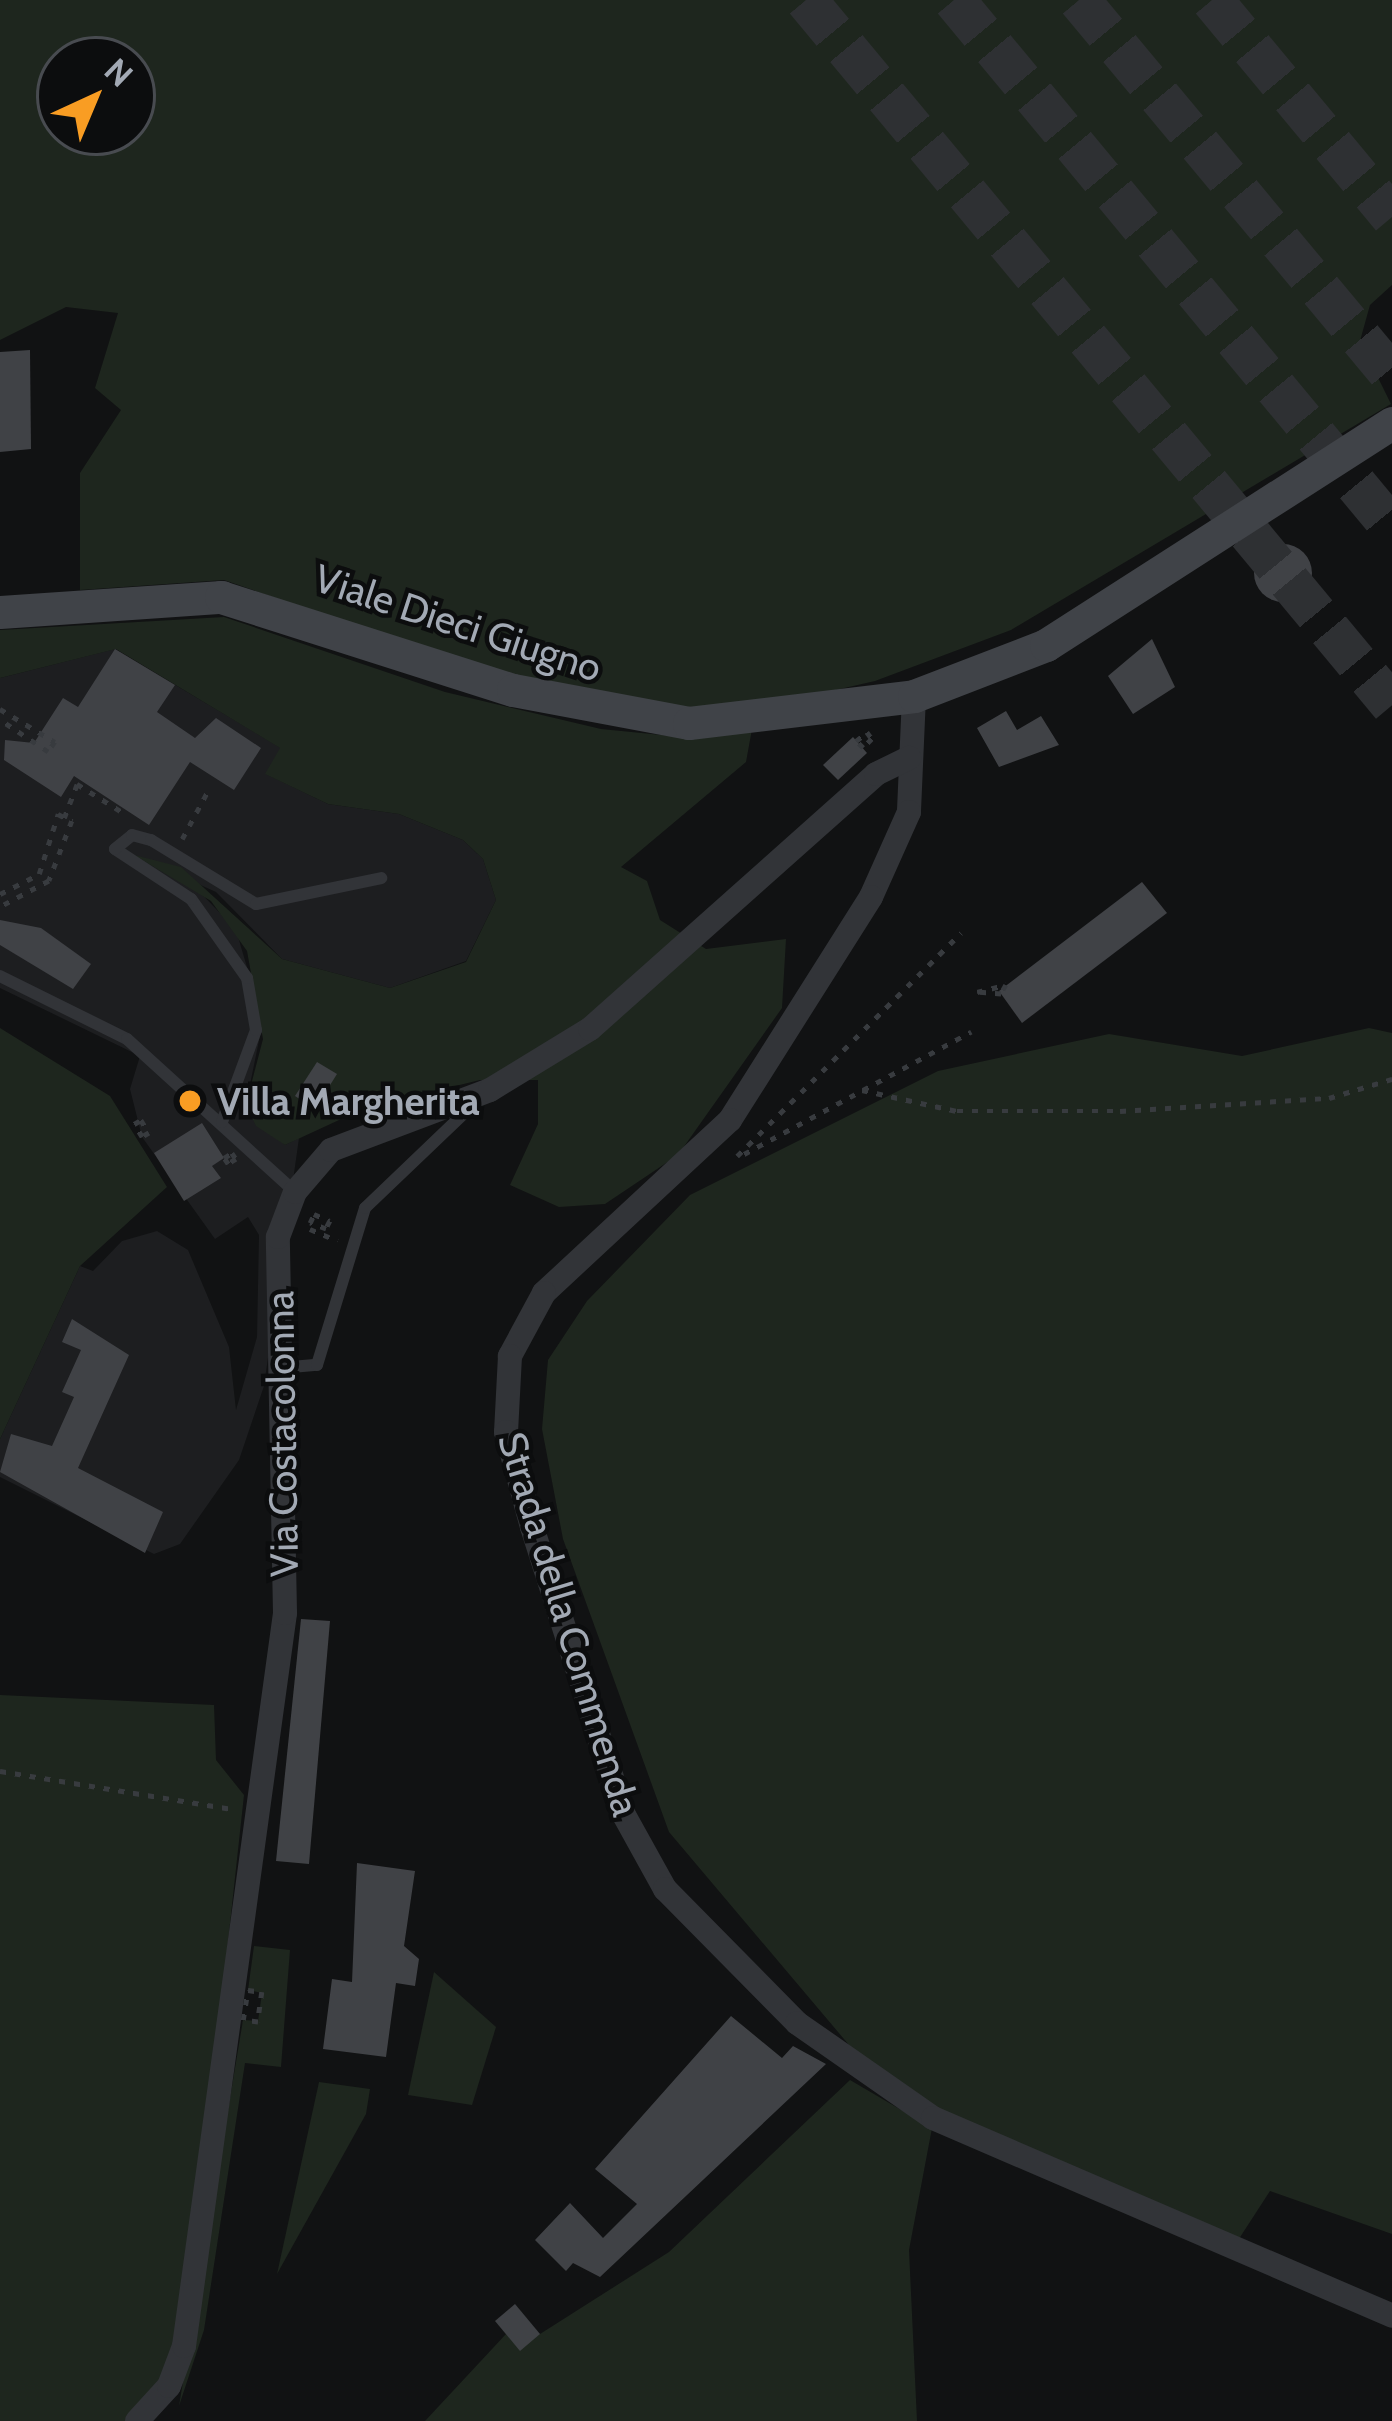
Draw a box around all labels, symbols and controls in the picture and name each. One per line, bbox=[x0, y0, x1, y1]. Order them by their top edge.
north arrow bbox=[36, 36, 156, 156]
text: N bbox=[97, 50, 141, 95]
street label: Viale Dieci Giugno bbox=[309, 555, 607, 691]
place label: Villa Margherita bbox=[217, 1078, 480, 1124]
marker: Villa Margherita bbox=[174, 1085, 206, 1117]
street label: Via Costacolonna bbox=[256, 1291, 308, 1577]
street label: Strada della Commenda bbox=[488, 1427, 650, 1821]

